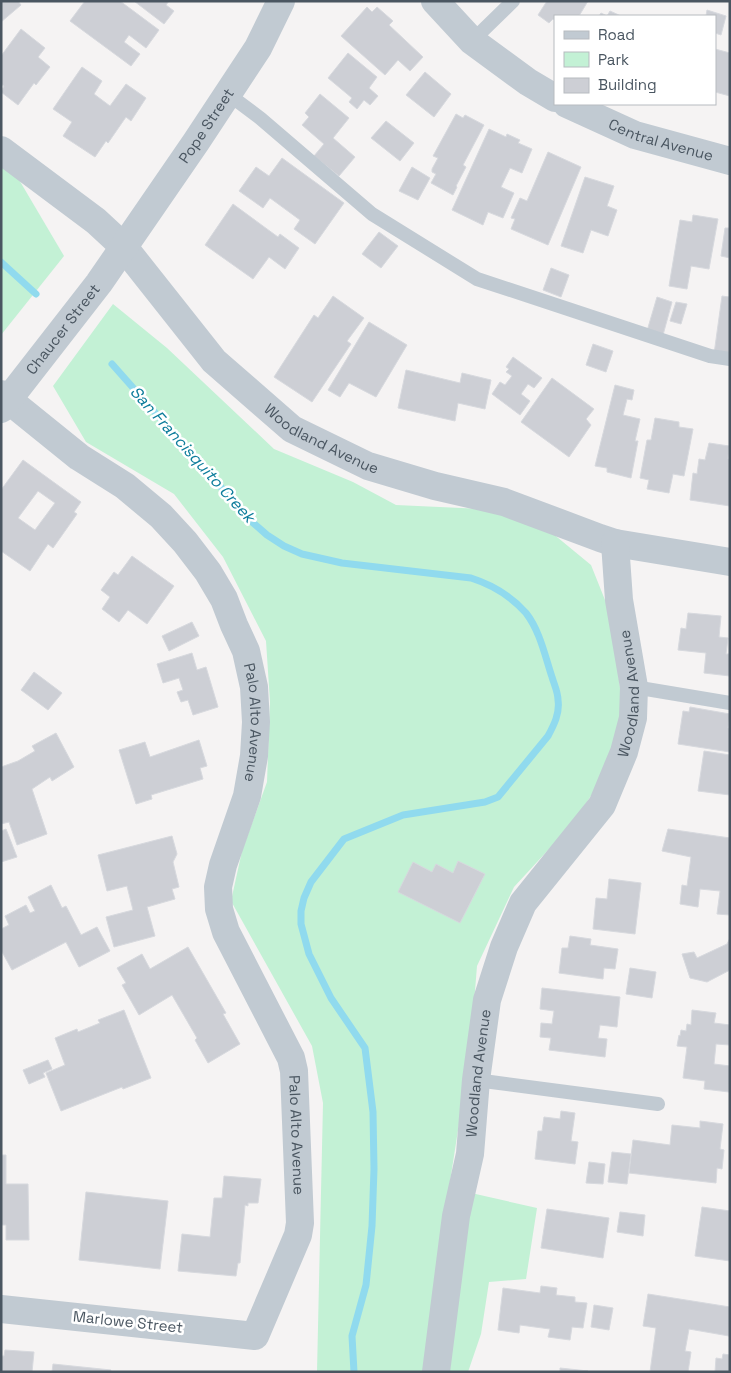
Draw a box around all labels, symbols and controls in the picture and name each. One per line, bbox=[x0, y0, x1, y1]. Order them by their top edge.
legend bbox=[554, 15, 716, 105]
text: Road bbox=[598, 25, 635, 44]
text: Park bbox=[598, 50, 629, 69]
text: Building bbox=[598, 75, 657, 94]
street label: Pope Street bbox=[174, 84, 238, 167]
street label: Central Avenue bbox=[606, 114, 716, 165]
street label: Chaucer Street bbox=[21, 280, 104, 378]
water label: San Francisquito Creek bbox=[126, 382, 261, 529]
street label: Woodland Avenue bbox=[260, 399, 381, 478]
street label: Woodland Avenue bbox=[613, 629, 643, 759]
street label: Palo Alto Avenue bbox=[240, 661, 266, 784]
street label: Woodland Avenue bbox=[461, 1008, 495, 1138]
street label: Palo Alto Avenue bbox=[285, 1075, 309, 1195]
street label: Marlowe Street bbox=[72, 1306, 184, 1337]

